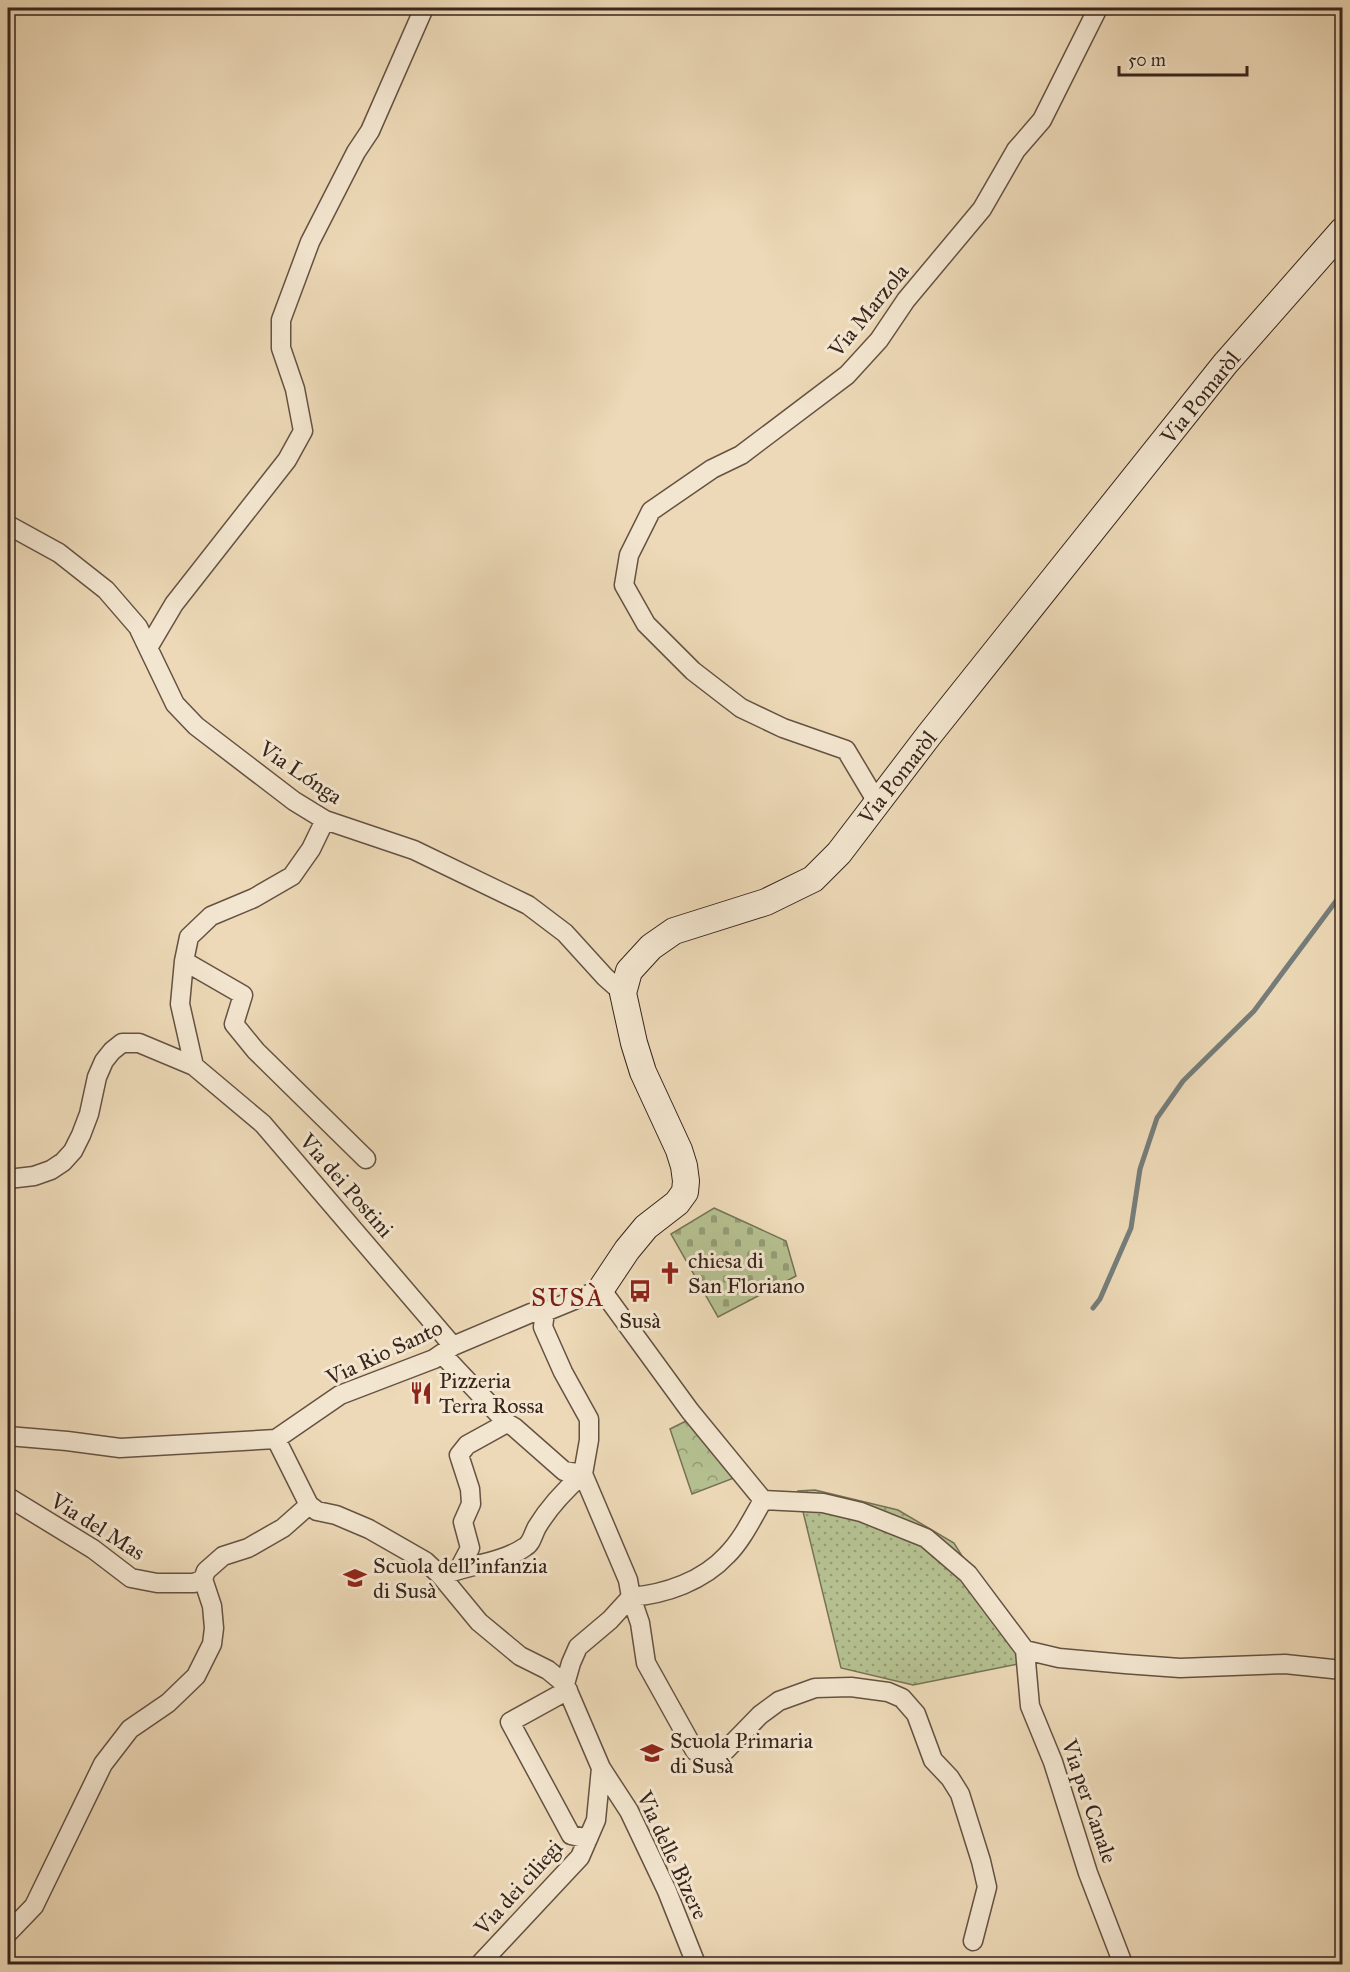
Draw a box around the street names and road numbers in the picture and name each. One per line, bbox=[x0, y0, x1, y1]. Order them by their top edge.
street label: Via Marzola bbox=[822, 258, 915, 363]
street label: Via Pomaròl bbox=[1154, 345, 1246, 450]
street label: Via Pomaròl bbox=[852, 725, 942, 830]
street label: Via Lónga bbox=[253, 734, 348, 810]
street label: Via dei Postini bbox=[293, 1127, 399, 1243]
street label: Via Rio Santo bbox=[321, 1314, 447, 1392]
street label: Via del Mas bbox=[45, 1486, 150, 1566]
street label: Via per Canale bbox=[1055, 1735, 1123, 1867]
street label: Via delle Bìzere bbox=[631, 1786, 714, 1924]
street label: Via dei ciliegi bbox=[468, 1834, 568, 1941]

